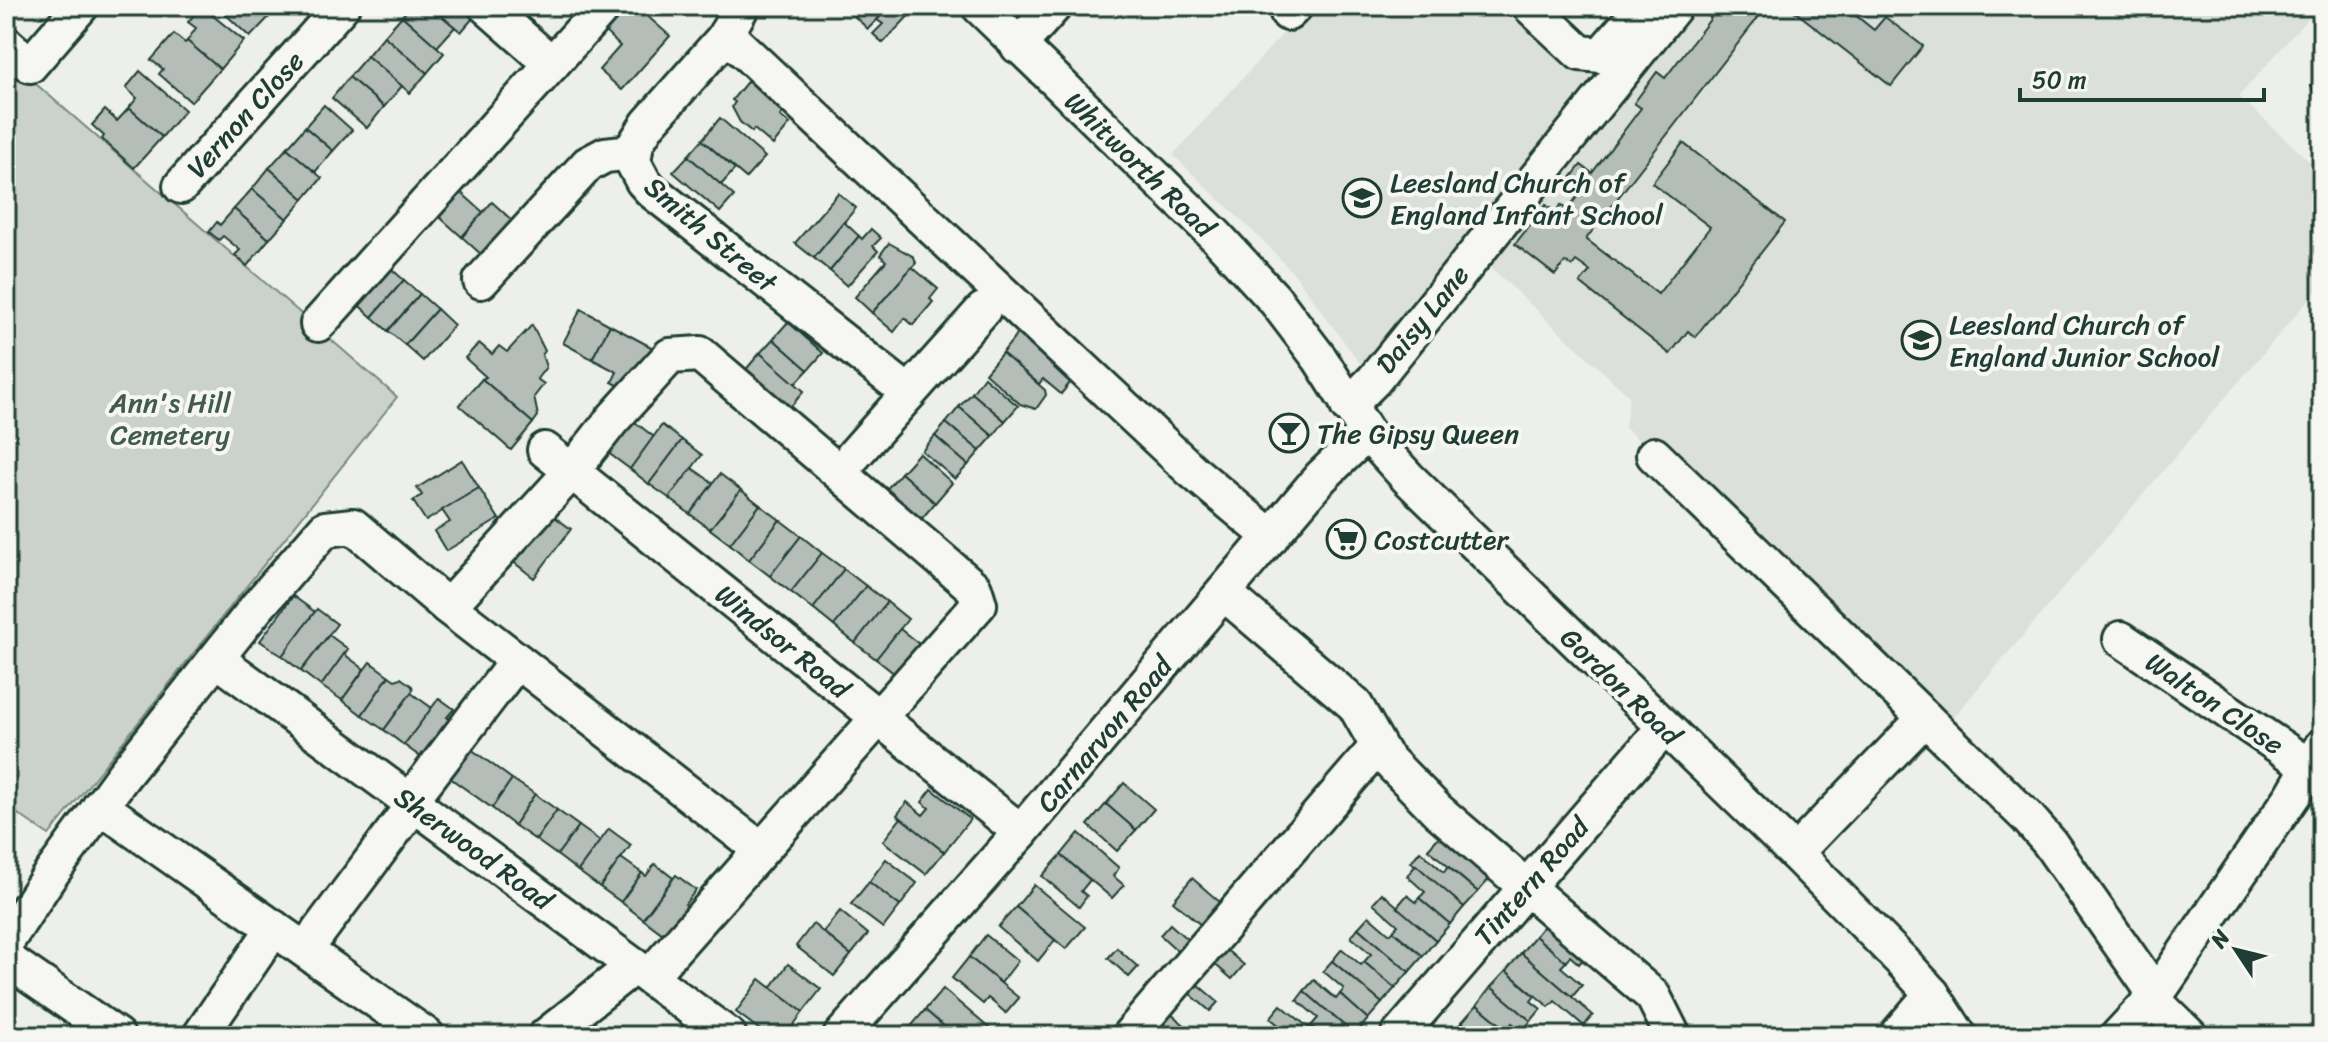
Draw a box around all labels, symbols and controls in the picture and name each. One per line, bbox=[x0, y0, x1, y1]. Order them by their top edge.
street label: Vernon Close bbox=[174, 39, 317, 190]
scale bar bbox=[2020, 52, 2264, 102]
text: 50 m bbox=[2032, 59, 2087, 101]
street label: Whitworth Road bbox=[1052, 79, 1228, 251]
place label: Leesland Church of England Infant School bbox=[1390, 158, 1664, 239]
street label: Smith Street bbox=[633, 163, 790, 306]
school or university icon: Leesland Church of England Infant School bbox=[1341, 177, 1383, 219]
street label: Daisy Lane bbox=[1363, 253, 1482, 385]
place label: Leesland Church of England Junior School bbox=[1949, 300, 2220, 381]
school or university icon: Leesland Church of England Junior School bbox=[1900, 319, 1942, 361]
park label: Ann's Hill Cemetery bbox=[108, 378, 232, 459]
place label: The Gipsy Queen bbox=[1317, 409, 1519, 458]
bar icon: The Gipsy Queen bbox=[1268, 412, 1310, 454]
place label: Costcutter bbox=[1374, 515, 1509, 564]
supermarket icon: Costcutter bbox=[1325, 518, 1367, 560]
street label: Windsor Road bbox=[704, 571, 863, 713]
street label: Gordon Road bbox=[1548, 615, 1695, 759]
street label: Walton Close bbox=[2135, 639, 2294, 768]
street label: Carnarvon Road bbox=[1024, 643, 1187, 824]
street label: Sherwood Road bbox=[383, 773, 566, 925]
street label: Tintern Road bbox=[1461, 804, 1603, 957]
north arrow bbox=[2196, 910, 2276, 990]
text: N bbox=[2199, 921, 2241, 957]

